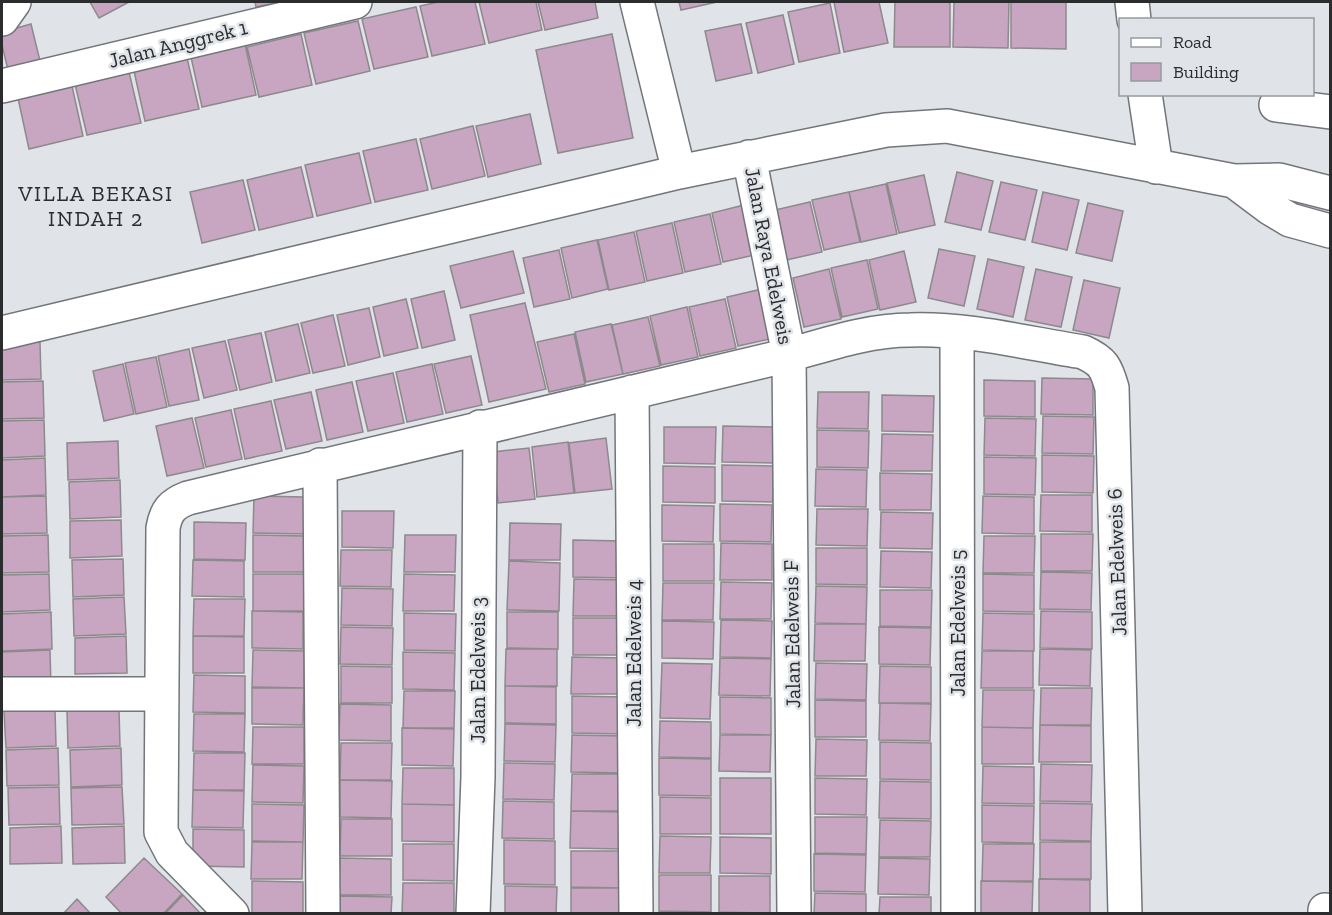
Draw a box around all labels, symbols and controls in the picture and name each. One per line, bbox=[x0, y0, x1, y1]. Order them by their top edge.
street label: Jalan Anggrek 1 bbox=[106, 14, 250, 73]
legend bbox=[1119, 18, 1314, 96]
text: Road bbox=[1173, 31, 1212, 53]
text: Building bbox=[1173, 61, 1239, 83]
street label: Jalan Raya Edelweis bbox=[740, 165, 799, 347]
district label: VILLA BEKASI INDAH 2 bbox=[17, 180, 174, 232]
street label: Jalan Edelweis 6 bbox=[1101, 488, 1132, 636]
street label: Jalan Edelweis 5 bbox=[945, 549, 970, 697]
street label: Jalan Edelweis F bbox=[778, 559, 805, 708]
street label: Jalan Edelweis 4 bbox=[621, 579, 646, 727]
street label: Jalan Edelweis 3 bbox=[465, 597, 490, 743]

